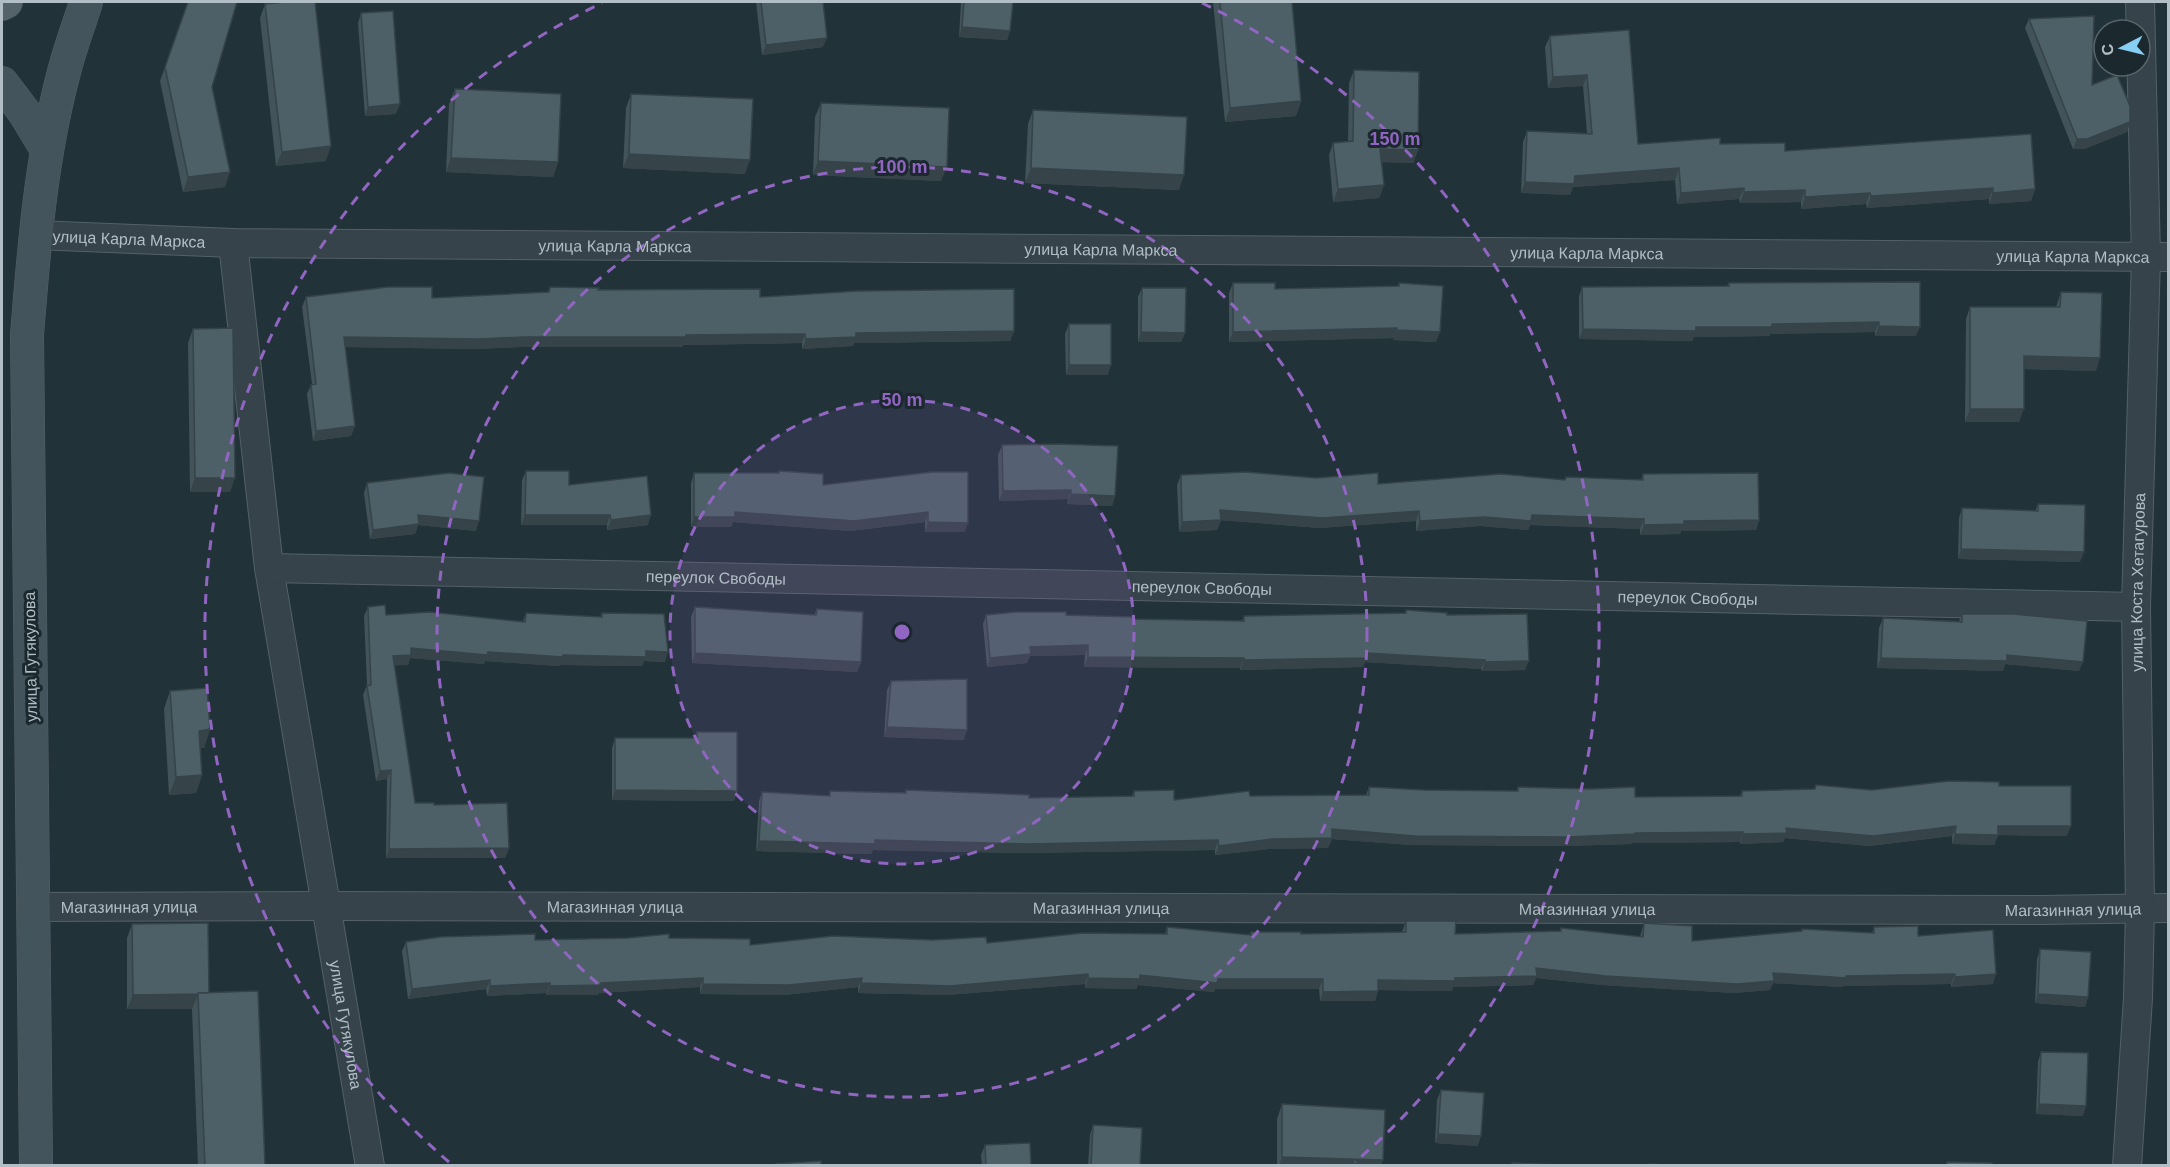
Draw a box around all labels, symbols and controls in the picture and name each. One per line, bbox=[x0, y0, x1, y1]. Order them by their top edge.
north arrow bbox=[2092, 18, 2152, 78]
text: С bbox=[2098, 43, 2117, 57]
text: 150 m bbox=[1369, 129, 1421, 149]
text: 100 m bbox=[876, 157, 928, 177]
street label: улица Карла Маркса bbox=[52, 228, 206, 251]
street label: улица Карла Маркса bbox=[538, 237, 692, 255]
street label: улица Карла Маркса bbox=[1024, 241, 1178, 259]
street label: улица Карла Маркса bbox=[1510, 244, 1664, 262]
street label: улица Карла Маркса bbox=[1996, 248, 2150, 266]
text: 50 m bbox=[881, 390, 923, 410]
street label: улица Коста Хетагурова bbox=[2128, 493, 2148, 672]
street label: переулок Свободы bbox=[646, 568, 786, 588]
street label: переулок Свободы bbox=[1132, 578, 1272, 598]
street label: переулок Свободы bbox=[1617, 588, 1758, 608]
street label: улица Гутякулова bbox=[21, 592, 40, 722]
centre of rings bbox=[892, 622, 912, 642]
street label: Магазинная улица bbox=[61, 898, 197, 916]
street label: Магазинная улица bbox=[547, 899, 683, 916]
street label: Магазинная улица bbox=[1033, 900, 1169, 917]
street label: Магазинная улица bbox=[2005, 900, 2142, 919]
street label: Магазинная улица bbox=[1519, 901, 1655, 918]
street label: улица Гутякулова bbox=[326, 959, 365, 1091]

